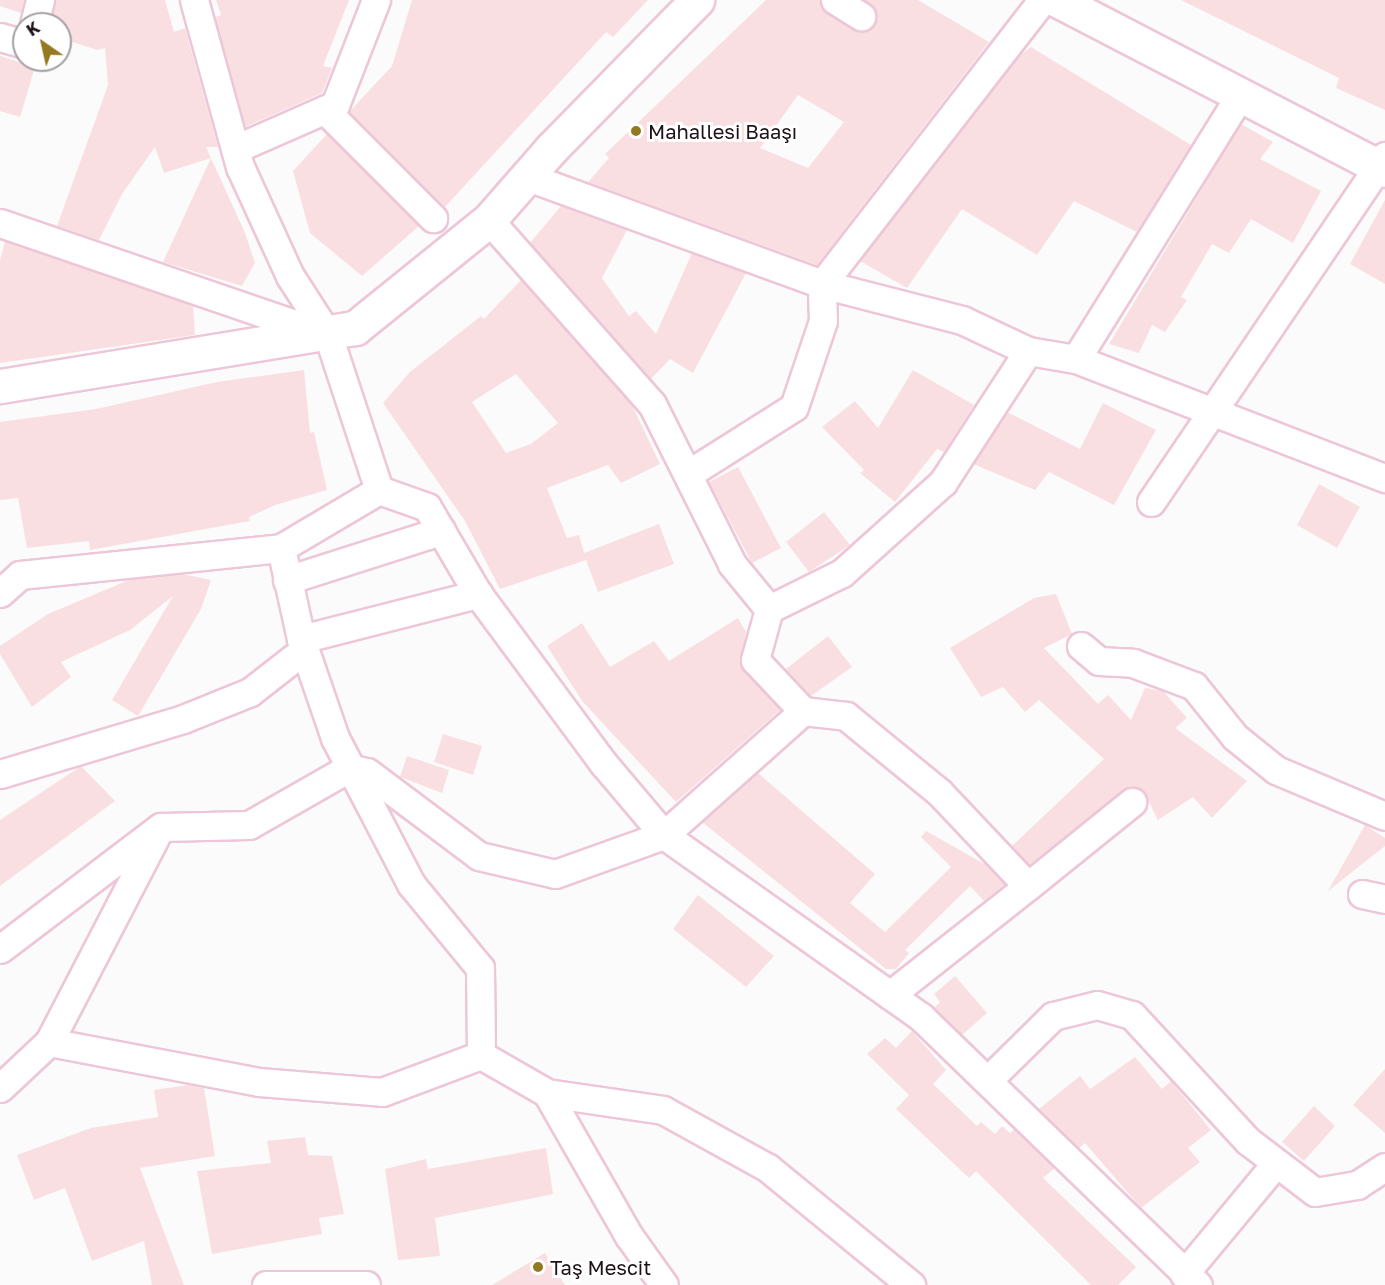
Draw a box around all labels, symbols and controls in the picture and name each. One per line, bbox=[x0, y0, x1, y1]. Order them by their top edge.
north arrow bbox=[12, 12, 72, 72]
text: K bbox=[23, 17, 43, 40]
place label: Mahallesi Baaşı bbox=[648, 119, 797, 143]
marker: Mahallesi Baaşı bbox=[629, 124, 643, 138]
place label: Taş Mescit bbox=[550, 1255, 651, 1279]
marker: Taş Mescit bbox=[531, 1260, 545, 1274]

